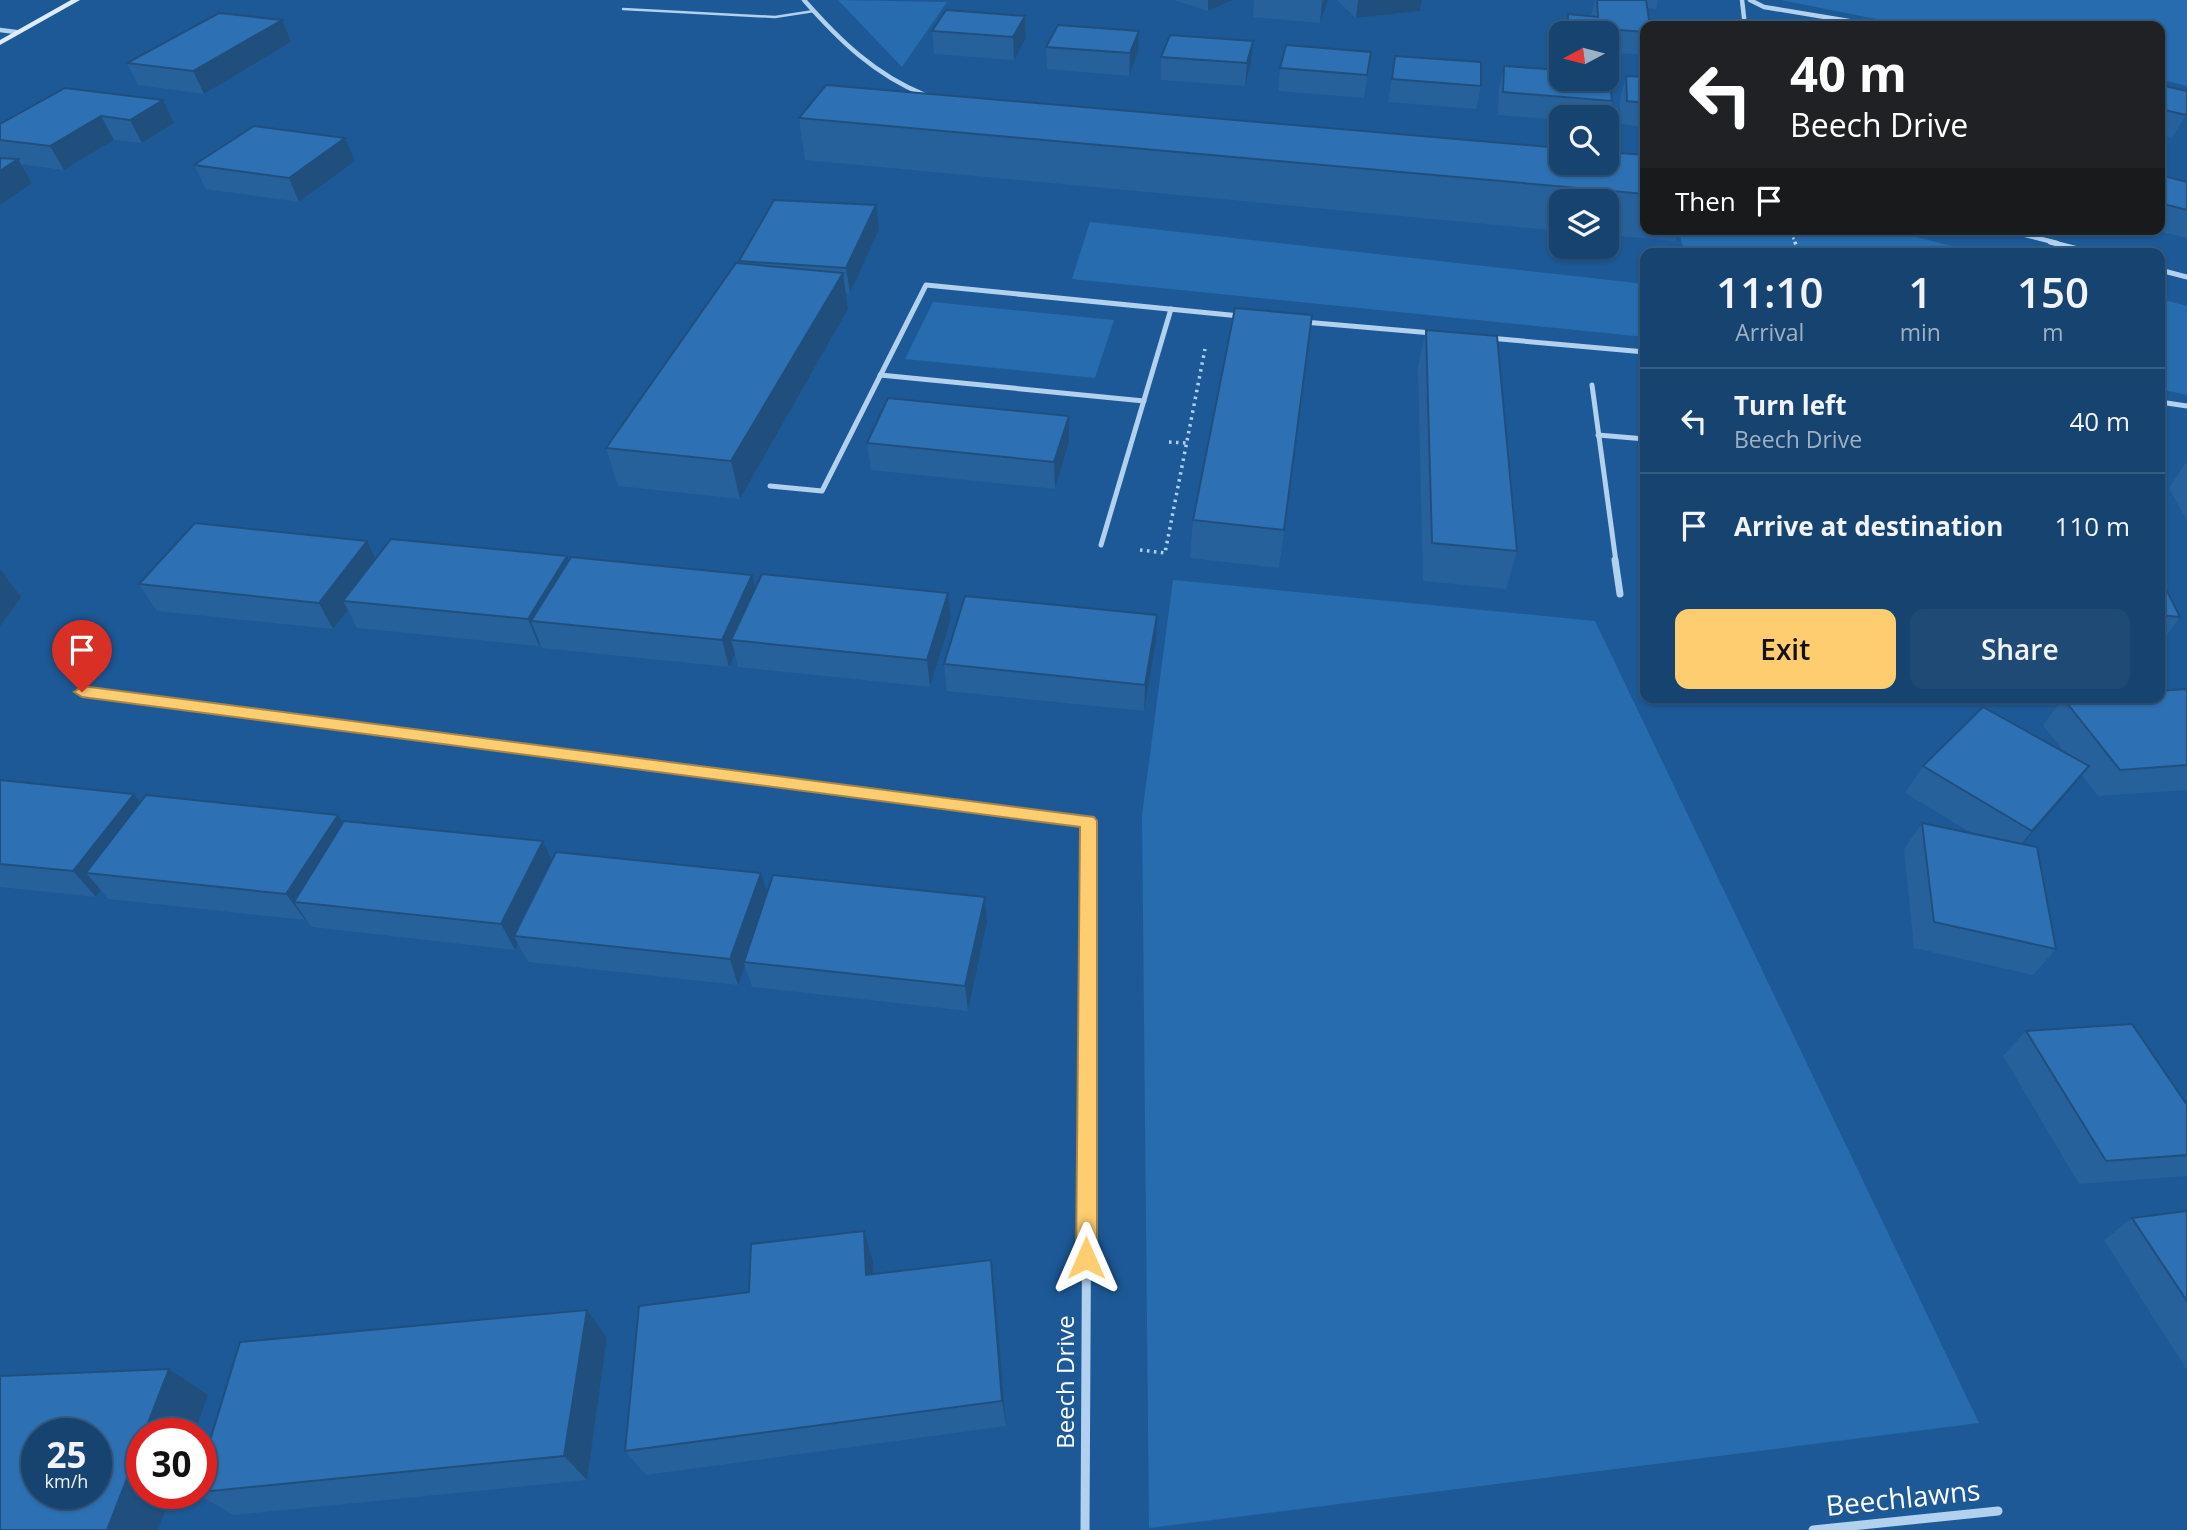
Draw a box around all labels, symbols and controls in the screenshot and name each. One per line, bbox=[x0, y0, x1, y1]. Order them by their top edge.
north arrow bbox=[1549, 21, 1619, 91]
map controls bbox=[1549, 21, 1619, 259]
text: 40 m bbox=[1790, 40, 1907, 106]
icon: left bbox=[1675, 49, 1766, 140]
text: Beech Drive bbox=[1790, 103, 1968, 146]
button: search bbox=[1549, 105, 1619, 175]
icon: arrive bbox=[1750, 182, 1788, 220]
text: Then bbox=[1675, 183, 1736, 219]
button: layers bbox=[1549, 189, 1619, 259]
text: 11:10 bbox=[1716, 263, 1824, 320]
text: 1 bbox=[1908, 263, 1932, 320]
text: 150 bbox=[2017, 263, 2089, 320]
text: Arrival bbox=[1735, 316, 1804, 348]
text: min bbox=[1900, 316, 1941, 348]
text: m bbox=[2042, 316, 2064, 348]
text: Turn left bbox=[1734, 387, 1846, 423]
icon: left bbox=[1675, 402, 1713, 440]
text: 40 m bbox=[2069, 403, 2130, 439]
text: Beech Drive bbox=[1734, 423, 1862, 455]
icon: arrive bbox=[1675, 507, 1713, 545]
text: Arrive at destination bbox=[1734, 508, 2003, 544]
text: 110 m bbox=[2055, 508, 2130, 544]
button: Exit bbox=[1675, 609, 1896, 689]
button: Share bbox=[1910, 609, 2130, 689]
pin bbox=[52, 620, 112, 692]
icon: arrive bbox=[63, 631, 101, 669]
position arrow bbox=[1049, 1221, 1123, 1295]
street label: Beech Drive bbox=[1048, 1315, 1081, 1449]
speed limit sign: 30 bbox=[126, 1418, 217, 1509]
text: 25 bbox=[46, 1431, 87, 1478]
text: km/h bbox=[45, 1469, 88, 1493]
street label: Beechlawns bbox=[1824, 1470, 1982, 1524]

